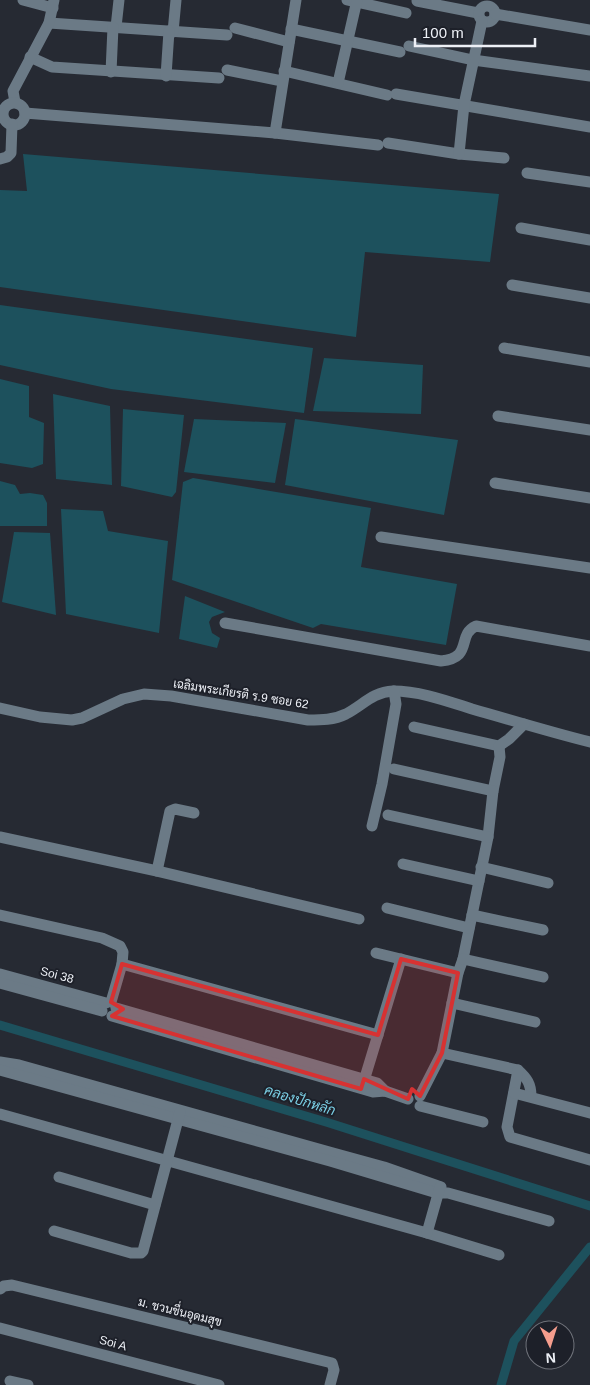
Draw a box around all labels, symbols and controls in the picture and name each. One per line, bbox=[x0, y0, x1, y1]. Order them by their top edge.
scale bar bbox=[415, 15, 535, 47]
text: 100 m bbox=[422, 24, 464, 41]
street label: เฉลิมพระเกียรติ ร.9 ซอย 62 bbox=[172, 675, 310, 712]
street label: Soi 38 bbox=[39, 964, 76, 986]
water label: คลองปักหลัก bbox=[263, 1082, 337, 1118]
street label: ม. ชวนชื่นอุดมสุข bbox=[136, 1291, 224, 1331]
north arrow bbox=[525, 1320, 575, 1370]
street label: Soi A bbox=[98, 1333, 128, 1353]
text: N bbox=[545, 1350, 557, 1366]

